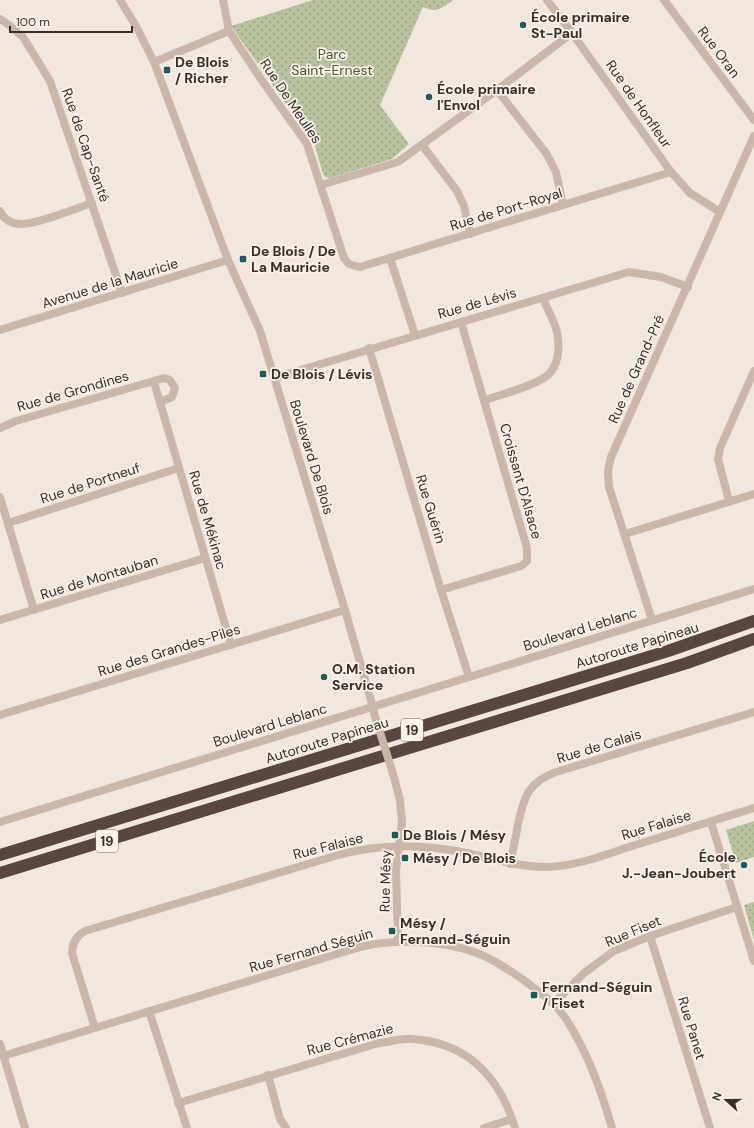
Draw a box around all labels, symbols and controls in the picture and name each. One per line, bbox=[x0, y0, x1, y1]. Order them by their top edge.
scale bar bbox=[10, 8, 132, 34]
place label: École primaire St-Paul bbox=[531, 8, 630, 42]
text: 100 m bbox=[16, 14, 50, 30]
marker: École primaire St-Paul bbox=[518, 20, 528, 30]
street label: Rue Oran bbox=[694, 23, 744, 81]
park label: Parc Saint-Ernest bbox=[291, 45, 373, 79]
place label: De Blois / Richer bbox=[175, 53, 229, 87]
street label: Rue De Meulles bbox=[256, 55, 326, 147]
street label: Rue de Honfleur bbox=[602, 56, 676, 152]
marker: De Blois / Richer bbox=[162, 65, 172, 75]
place label: École primaire l'Envol bbox=[437, 80, 536, 114]
street label: Rue de Cap-Santé bbox=[58, 86, 114, 204]
marker: École primaire l'Envol bbox=[424, 92, 434, 102]
street label: Rue de Port-Royal bbox=[448, 183, 564, 235]
place label: De Blois / De La Mauricie bbox=[251, 242, 336, 276]
street label: Avenue de la Mauricie bbox=[40, 254, 180, 312]
marker: De Blois / De La Mauricie bbox=[238, 254, 248, 264]
street label: Rue de Lévis bbox=[436, 283, 518, 323]
street label: Rue de Grand-Pré bbox=[604, 312, 668, 426]
place label: De Blois / Lévis bbox=[271, 365, 373, 383]
street label: Rue de Grondines bbox=[15, 366, 131, 416]
marker: De Blois / Lévis bbox=[258, 369, 268, 379]
street label: Boulevard De Blois bbox=[286, 397, 338, 517]
street label: Croissant D'Alsace bbox=[496, 421, 546, 541]
street label: Rue de Portneuf bbox=[38, 458, 142, 508]
street label: Rue de Mékinac bbox=[185, 468, 231, 572]
street label: Rue Guérin bbox=[412, 472, 450, 546]
street label: Rue de Montauban bbox=[38, 551, 160, 603]
street label: Boulevard Leblanc bbox=[521, 603, 639, 655]
street label: Autoroute Papineau bbox=[573, 618, 701, 672]
street label: Rue des Grandes-Piles bbox=[96, 620, 242, 680]
place label: O.M. Station Service bbox=[332, 660, 415, 694]
marker: O.M. Station Service bbox=[319, 672, 329, 682]
street label: Boulevard Leblanc bbox=[211, 699, 329, 751]
street label: Autoroute Papineau bbox=[263, 713, 391, 767]
road number: 19 bbox=[401, 719, 423, 741]
street label: Rue de Calais bbox=[555, 725, 643, 767]
street label: Rue Falaise bbox=[619, 806, 693, 844]
place label: De Blois / Mésy bbox=[403, 826, 507, 844]
street label: Rue Falaise bbox=[291, 829, 365, 863]
road number: 19 bbox=[96, 830, 118, 852]
marker: De Blois / Mésy bbox=[390, 830, 400, 840]
place label: École J.-Jean-Joubert bbox=[622, 848, 736, 882]
place label: Mésy / De Blois bbox=[413, 849, 516, 867]
street label: Rue Mésy bbox=[375, 850, 395, 912]
marker: Mésy / De Blois bbox=[400, 853, 410, 863]
marker: École J.-Jean-Joubert bbox=[739, 860, 749, 870]
street label: Rue Fiset bbox=[602, 911, 664, 951]
place label: Mésy / Fernand-Séguin bbox=[400, 914, 510, 948]
street label: Rue Fernand Séguin bbox=[247, 924, 375, 976]
marker: Mésy / Fernand-Séguin bbox=[387, 926, 397, 936]
place label: Fernand-Séguin / Fiset bbox=[542, 978, 652, 1012]
marker: Fernand-Séguin / Fiset bbox=[529, 990, 539, 1000]
street label: Rue Panet bbox=[674, 994, 710, 1062]
street label: Rue Crémazie bbox=[305, 1019, 395, 1059]
north arrow bbox=[706, 1080, 746, 1120]
text: N bbox=[709, 1090, 725, 1103]

